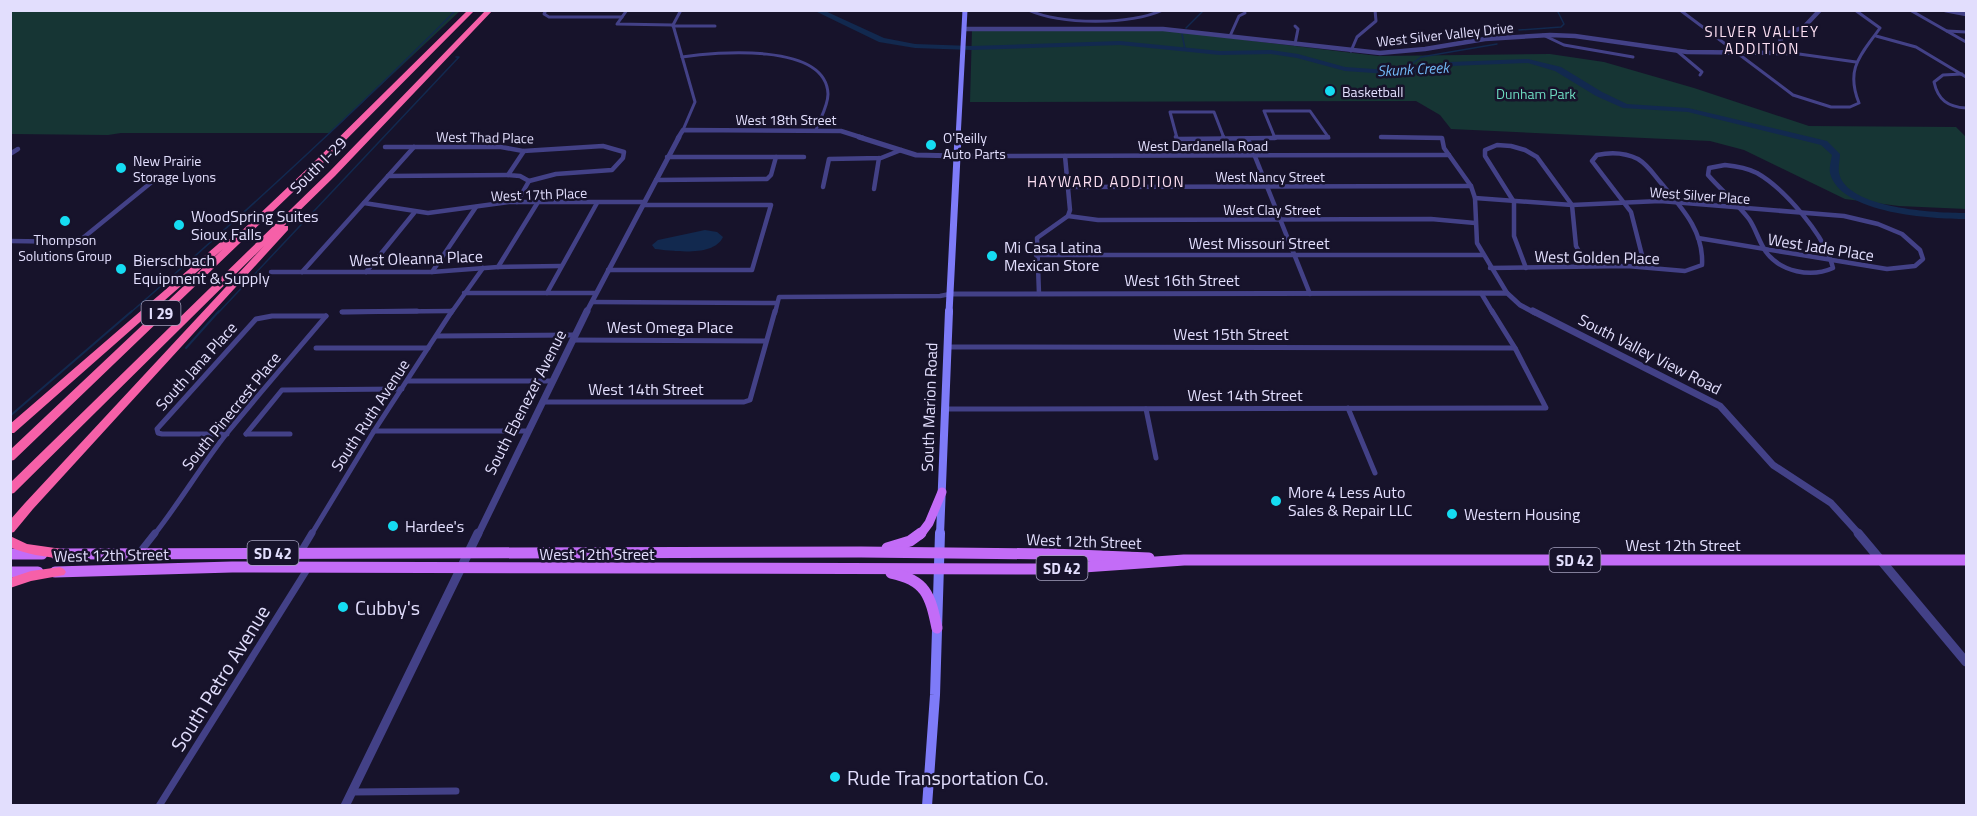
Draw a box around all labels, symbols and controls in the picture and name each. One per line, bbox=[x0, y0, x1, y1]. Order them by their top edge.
street label: West Silver Valley Drive bbox=[1375, 16, 1515, 52]
district label: SILVER VALLEY ADDITION bbox=[1704, 20, 1820, 60]
water label: Skunk Creek bbox=[1377, 56, 1452, 82]
place label: Basketball bbox=[1342, 81, 1403, 102]
park label: Dunham Park bbox=[1496, 83, 1576, 104]
marker: Basketball bbox=[1323, 84, 1337, 98]
street label: West 18th Street bbox=[736, 109, 837, 130]
street label: West Thad Place bbox=[436, 126, 534, 148]
place label: O'Reilly Auto Parts bbox=[943, 127, 1006, 164]
street label: South I-29 bbox=[284, 131, 352, 199]
street label: West Dardanella Road bbox=[1138, 135, 1268, 156]
marker: O'Reilly Auto Parts bbox=[924, 138, 938, 152]
place label: New Prairie Storage Lyons bbox=[133, 150, 216, 187]
marker: New Prairie Storage Lyons bbox=[114, 161, 128, 175]
street label: West Nancy Street bbox=[1215, 166, 1325, 187]
district label: HAYWARD ADDITION bbox=[1027, 170, 1185, 193]
street label: West Silver Place bbox=[1649, 181, 1751, 209]
street label: West 17th Place bbox=[490, 182, 588, 206]
street label: West Clay Street bbox=[1223, 199, 1321, 220]
place label: WoodSpring Suites Sioux Falls bbox=[191, 204, 319, 246]
marker: Thompson Solutions Group bbox=[58, 214, 72, 228]
marker: WoodSpring Suites Sioux Falls bbox=[172, 218, 186, 232]
street label: West Jade Place bbox=[1766, 227, 1876, 267]
place label: Thompson Solutions Group bbox=[18, 229, 112, 266]
street label: West Missouri Street bbox=[1188, 231, 1330, 255]
place label: Mi Casa Latina Mexican Store bbox=[1004, 235, 1102, 277]
street label: West Oleanna Place bbox=[349, 244, 483, 272]
street label: West Golden Place bbox=[1534, 244, 1660, 270]
place label: Bierschbach Equipment & Supply bbox=[133, 248, 270, 290]
marker: Mi Casa Latina Mexican Store bbox=[985, 249, 999, 263]
marker: Bierschbach Equipment & Supply bbox=[114, 262, 128, 276]
street label: West 16th Street bbox=[1124, 268, 1240, 292]
road number: I 29 bbox=[142, 301, 180, 325]
street label: South Valley View Road bbox=[1574, 307, 1726, 401]
street label: West Omega Place bbox=[607, 315, 733, 339]
street label: South Jana Place bbox=[150, 316, 242, 416]
street label: West 15th Street bbox=[1173, 322, 1289, 346]
street label: South Ebenezer Avenue bbox=[478, 325, 572, 479]
street label: South Marion Road bbox=[915, 342, 943, 472]
street label: South Pinecrest Place bbox=[176, 347, 286, 475]
street label: South Ruth Avenue bbox=[325, 354, 415, 476]
street label: West 14th Street bbox=[588, 377, 704, 401]
street label: West 14th Street bbox=[1187, 383, 1303, 407]
place label: More 4 Less Auto Sales & Repair LLC bbox=[1288, 480, 1413, 522]
marker: More 4 Less Auto Sales & Repair LLC bbox=[1269, 494, 1283, 508]
place label: Western Housing bbox=[1464, 502, 1580, 526]
marker: Western Housing bbox=[1445, 507, 1459, 521]
place label: Hardee's bbox=[405, 514, 464, 538]
marker: Hardee's bbox=[386, 519, 400, 533]
street label: West 12th Street bbox=[1026, 527, 1142, 555]
street label: West 12th Street bbox=[1625, 533, 1741, 557]
road number: SD 42 bbox=[248, 541, 298, 565]
street label: West 12th Street bbox=[53, 542, 169, 568]
street label: West 12th Street bbox=[539, 542, 655, 566]
road number: SD 42 bbox=[1550, 548, 1600, 572]
road number: SD 42 bbox=[1036, 556, 1088, 580]
place label: Cubby's bbox=[355, 592, 420, 623]
street label: South Petro Avenue bbox=[163, 599, 277, 757]
marker: Cubby's bbox=[336, 600, 350, 614]
place label: Rude Transportation Co. bbox=[847, 762, 1048, 793]
marker: Rude Transportation Co. bbox=[828, 770, 842, 784]

